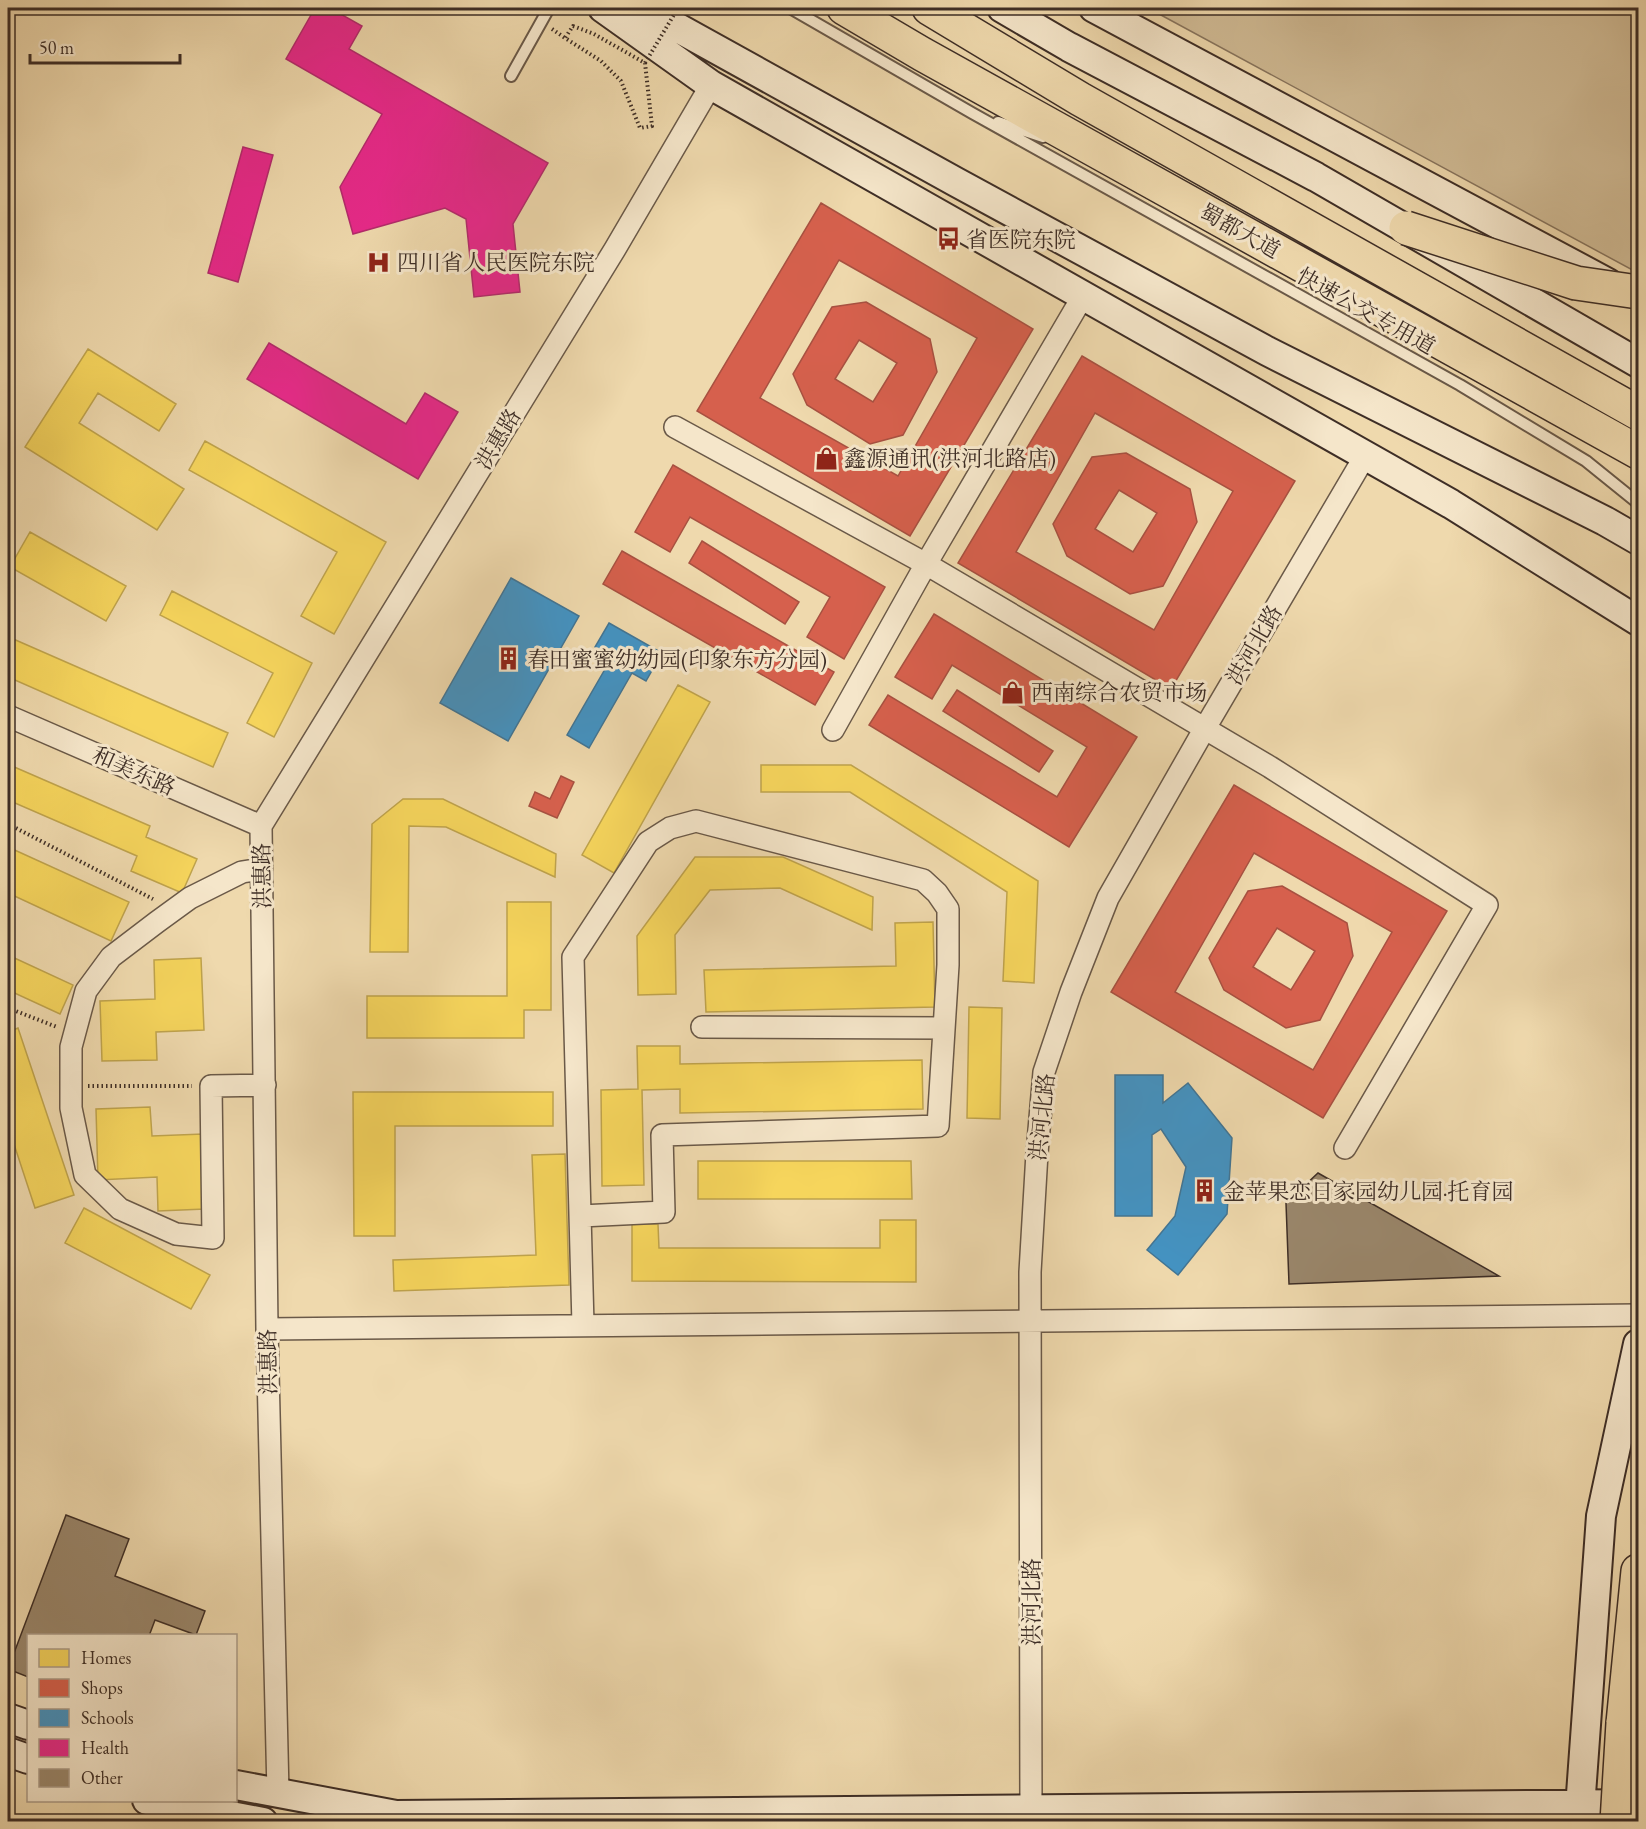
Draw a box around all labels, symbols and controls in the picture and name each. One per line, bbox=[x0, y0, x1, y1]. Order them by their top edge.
scale bar bbox=[30, 27, 180, 65]
text: 50 m bbox=[39, 36, 74, 59]
street label: 蜀都大道 bbox=[1194, 197, 1286, 265]
place label: 省医院东院 bbox=[966, 225, 1076, 254]
bus stop icon: 省医院东院 bbox=[935, 226, 961, 252]
place label: 四川省人民医院东院 bbox=[397, 248, 595, 277]
hospital icon: 四川省人民医院东院 bbox=[366, 249, 392, 275]
street label: 快速公交专用道 bbox=[1292, 261, 1440, 361]
street label: 洪惠路 bbox=[469, 403, 527, 475]
place label: 鑫源通讯(洪河北路店) bbox=[844, 444, 1056, 473]
shop icon: 鑫源通讯(洪河北路店) bbox=[813, 445, 839, 471]
street label: 洪河北路 bbox=[1219, 600, 1289, 690]
place label: 春田蜜蜜幼幼园(印象东方分园) bbox=[527, 645, 827, 674]
building icon: 春田蜜蜜幼幼园(印象东方分园) bbox=[496, 646, 522, 672]
place label: 西南综合农贸市场 bbox=[1031, 678, 1207, 707]
shop icon: 西南综合农贸市场 bbox=[1000, 679, 1026, 705]
street label: 和美东路 bbox=[88, 740, 180, 802]
street label: 洪惠路 bbox=[247, 843, 277, 909]
street label: 洪河北路 bbox=[1023, 1072, 1061, 1162]
place label: 金苹果恋日家园幼儿园·托育园 bbox=[1223, 1177, 1513, 1206]
building icon: 金苹果恋日家园幼儿园·托育园 bbox=[1192, 1178, 1218, 1204]
street label: 洪惠路 bbox=[253, 1329, 283, 1395]
street label: 洪河北路 bbox=[1017, 1558, 1046, 1646]
legend bbox=[27, 1634, 237, 1802]
text: Homes bbox=[81, 1646, 132, 1669]
text: Shops bbox=[81, 1676, 123, 1699]
text: Schools bbox=[81, 1706, 134, 1729]
text: Health bbox=[81, 1736, 129, 1759]
text: Other bbox=[81, 1766, 123, 1789]

